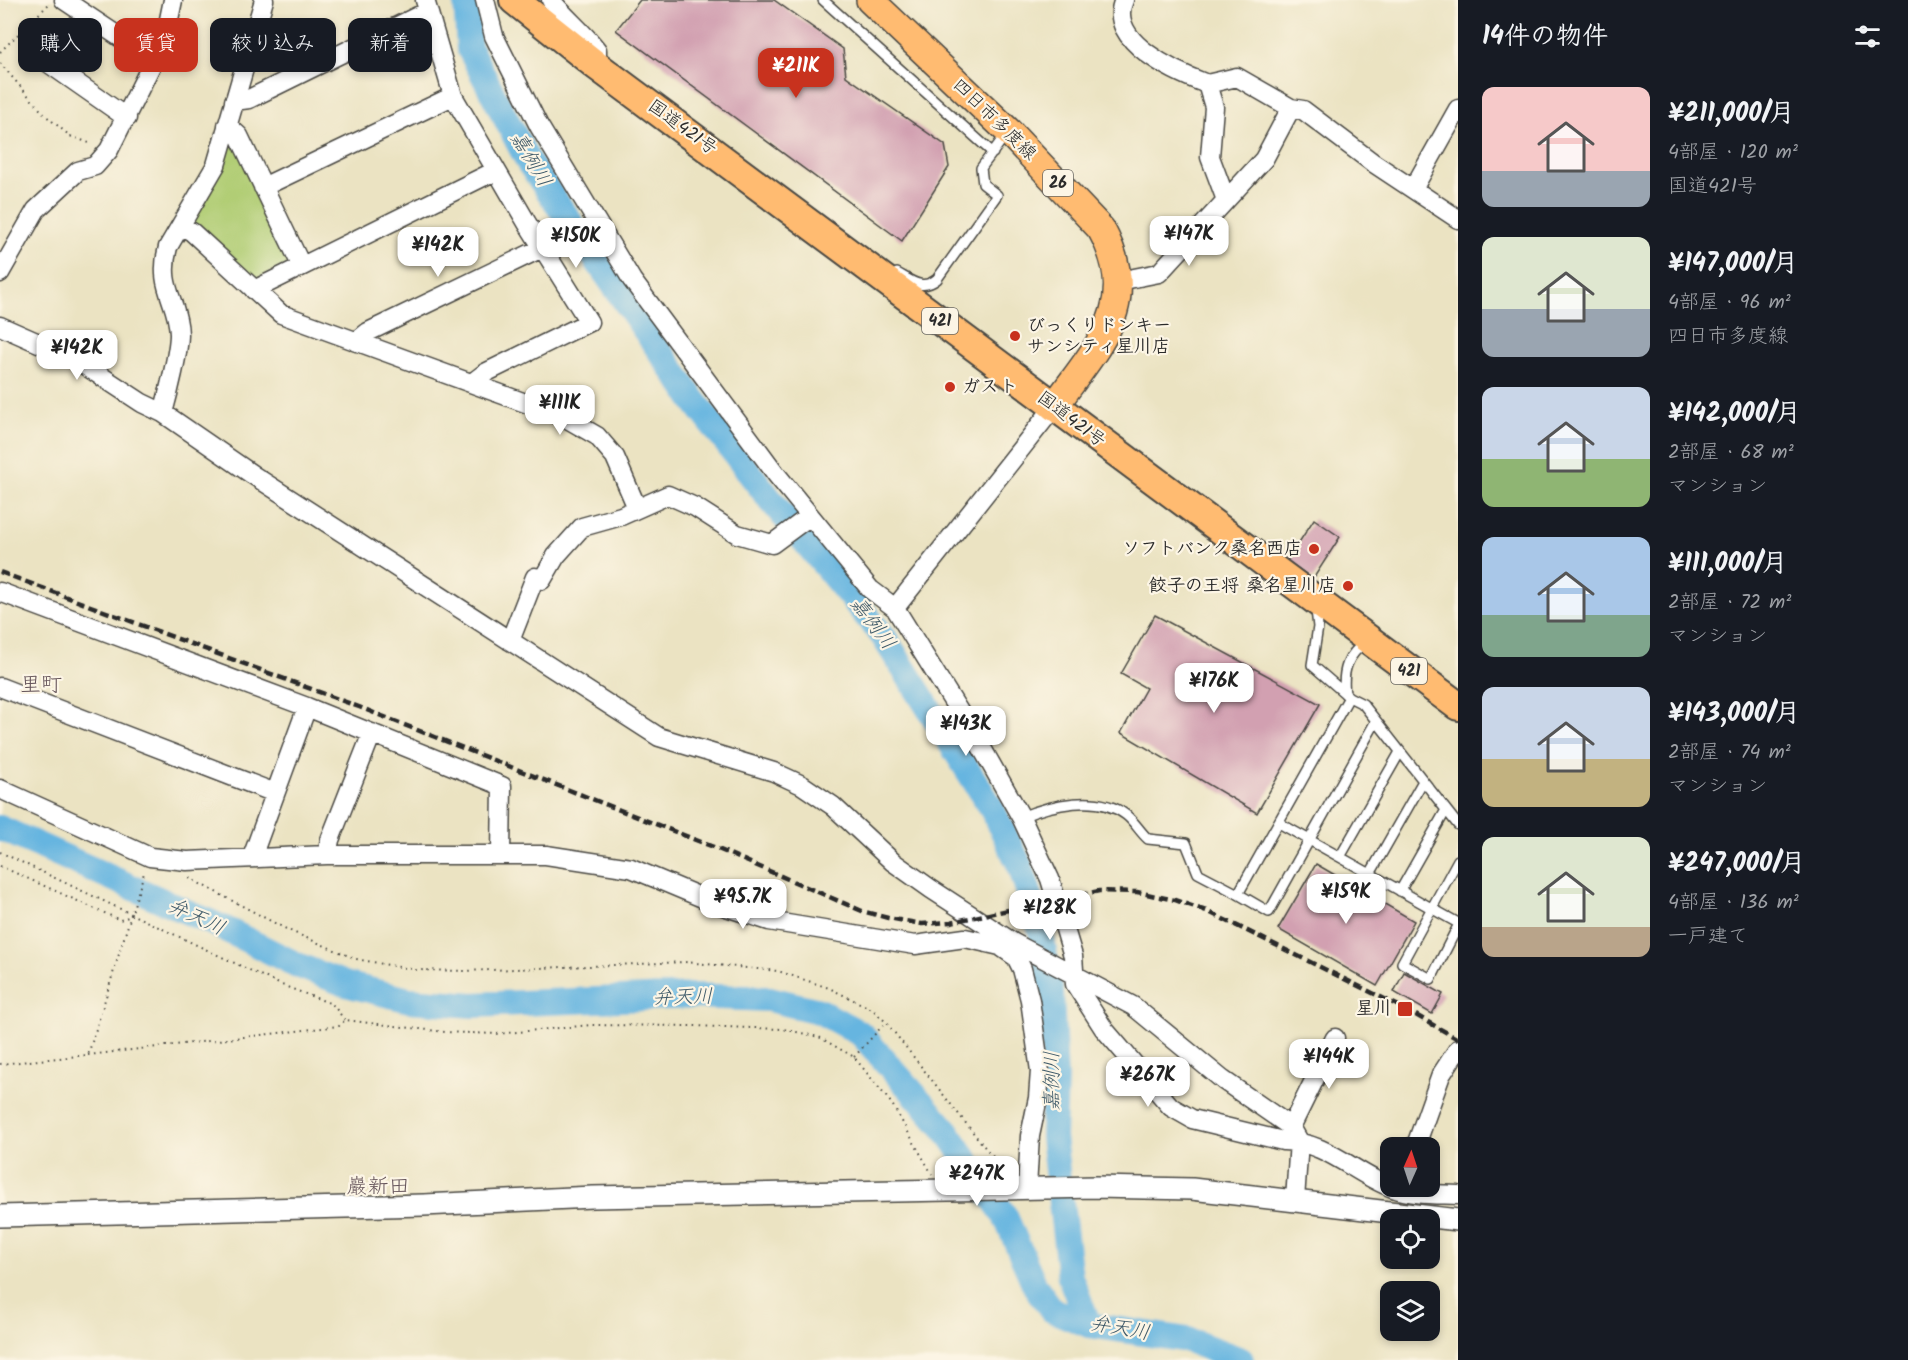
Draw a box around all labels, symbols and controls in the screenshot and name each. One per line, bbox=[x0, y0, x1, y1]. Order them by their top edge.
text: 14件の物件 bbox=[1482, 16, 1608, 58]
chip: 購入 bbox=[18, 18, 102, 72]
chip: 賃貸 bbox=[114, 18, 198, 72]
chip: 絞り込み bbox=[210, 18, 336, 72]
chip: 新着 bbox=[348, 18, 432, 72]
icon: filters bbox=[1851, 20, 1884, 53]
pin: ¥211K bbox=[754, 48, 838, 99]
text: ¥211K bbox=[772, 51, 820, 83]
street label: 四日市多度線 bbox=[945, 72, 1043, 168]
street label: 国道421号 bbox=[641, 93, 723, 163]
text: ¥211,000/月 bbox=[1668, 93, 1795, 135]
icon: home bbox=[1530, 111, 1602, 183]
water label: 嘉例川 bbox=[501, 126, 559, 194]
text: 4部屋 · 120 m² bbox=[1668, 137, 1798, 169]
road number: 26 bbox=[1043, 170, 1073, 196]
text: 国道421号 bbox=[1668, 171, 1757, 203]
pin: ¥147K bbox=[1147, 216, 1231, 267]
pin: ¥150K bbox=[534, 218, 618, 269]
text: ¥147K bbox=[1164, 219, 1214, 251]
text: ¥150K bbox=[551, 221, 601, 253]
pin: ¥142K bbox=[396, 227, 480, 278]
text: ¥142K bbox=[412, 230, 464, 262]
text: ¥147,000/月 bbox=[1668, 243, 1798, 285]
icon: home bbox=[1530, 261, 1602, 333]
text: 4部屋 · 96 m² bbox=[1668, 287, 1791, 319]
road number: 421 bbox=[922, 308, 958, 334]
place label: びっくりドンキー サンシティ星川店 bbox=[1027, 312, 1171, 362]
text: 四日市多度線 bbox=[1668, 321, 1788, 353]
marker: びっくりドンキー サンシティ星川店 bbox=[1008, 329, 1022, 343]
pin: ¥142K bbox=[35, 330, 119, 381]
text: ¥142K bbox=[51, 333, 103, 365]
place label: ガスト bbox=[962, 373, 1018, 402]
marker: ガスト bbox=[943, 380, 957, 394]
street label: 国道421号 bbox=[1030, 384, 1112, 456]
pin: ¥111K bbox=[518, 385, 602, 436]
text: ¥111K bbox=[539, 388, 581, 420]
text: ¥142,000/月 bbox=[1668, 393, 1801, 435]
icon: home bbox=[1530, 411, 1602, 483]
text: 2部屋 · 68 m² bbox=[1668, 437, 1794, 469]
text: マンション bbox=[1668, 471, 1767, 503]
place label: ソフトバンク桑名西店 bbox=[1122, 535, 1302, 564]
marker: ソフトバンク桑名西店 bbox=[1307, 542, 1321, 556]
text: ¥111,000/月 bbox=[1668, 543, 1788, 585]
icon: home bbox=[1530, 561, 1602, 633]
place label: 餃子の王将 桑名星川店 bbox=[1149, 572, 1336, 601]
marker: 餃子の王将 桑名星川店 bbox=[1341, 579, 1355, 593]
text: 2部屋 · 72 m² bbox=[1668, 587, 1791, 619]
water label: 嘉例川 bbox=[841, 590, 903, 658]
text: マンション bbox=[1668, 621, 1767, 653]
road number: 421 bbox=[1391, 658, 1427, 684]
pin: ¥176K bbox=[1172, 663, 1256, 714]
text: ¥176K bbox=[1189, 666, 1239, 698]
district label: 里町 bbox=[20, 669, 62, 702]
text: ¥143,000/月 bbox=[1668, 693, 1800, 735]
pin: ¥143K bbox=[924, 706, 1008, 757]
text: ¥143K bbox=[940, 709, 992, 741]
icon: home bbox=[1530, 711, 1602, 783]
text: 2部屋 · 74 m² bbox=[1668, 737, 1791, 769]
text: マンション bbox=[1668, 771, 1767, 803]
text: ¥247,000/月 bbox=[1668, 843, 1806, 885]
icon: home bbox=[1530, 861, 1602, 933]
pin: ¥159K bbox=[1304, 874, 1388, 925]
text: ¥159K bbox=[1321, 877, 1371, 909]
pin: ¥95.7K bbox=[694, 879, 792, 930]
text: ¥95.7K bbox=[714, 882, 772, 914]
text: 4部屋 · 136 m² bbox=[1668, 887, 1799, 919]
pin: ¥128K bbox=[1008, 890, 1092, 941]
water label: 弁天川 bbox=[162, 891, 230, 945]
text: ¥128K bbox=[1023, 893, 1077, 925]
text: 一戸建て bbox=[1668, 921, 1748, 953]
water label: 弁天川 bbox=[653, 981, 713, 1015]
place label: 星川 bbox=[1356, 995, 1392, 1024]
marker: 星川 bbox=[1396, 1000, 1414, 1018]
pin: ¥144K bbox=[1287, 1039, 1371, 1090]
text: ¥144K bbox=[1303, 1042, 1355, 1074]
water label: 嘉例川 bbox=[1037, 1051, 1069, 1111]
pin: ¥267K bbox=[1106, 1057, 1190, 1108]
text: ¥267K bbox=[1120, 1060, 1176, 1092]
north arrow bbox=[1380, 1137, 1440, 1197]
map controls bbox=[1380, 1137, 1440, 1341]
pin: ¥247K bbox=[935, 1156, 1019, 1207]
text: ¥247K bbox=[949, 1159, 1005, 1191]
district label: 巖新田 bbox=[347, 1171, 410, 1204]
button: locate bbox=[1380, 1209, 1440, 1269]
button: layers bbox=[1380, 1281, 1440, 1341]
water label: 弁天川 bbox=[1088, 1308, 1152, 1350]

